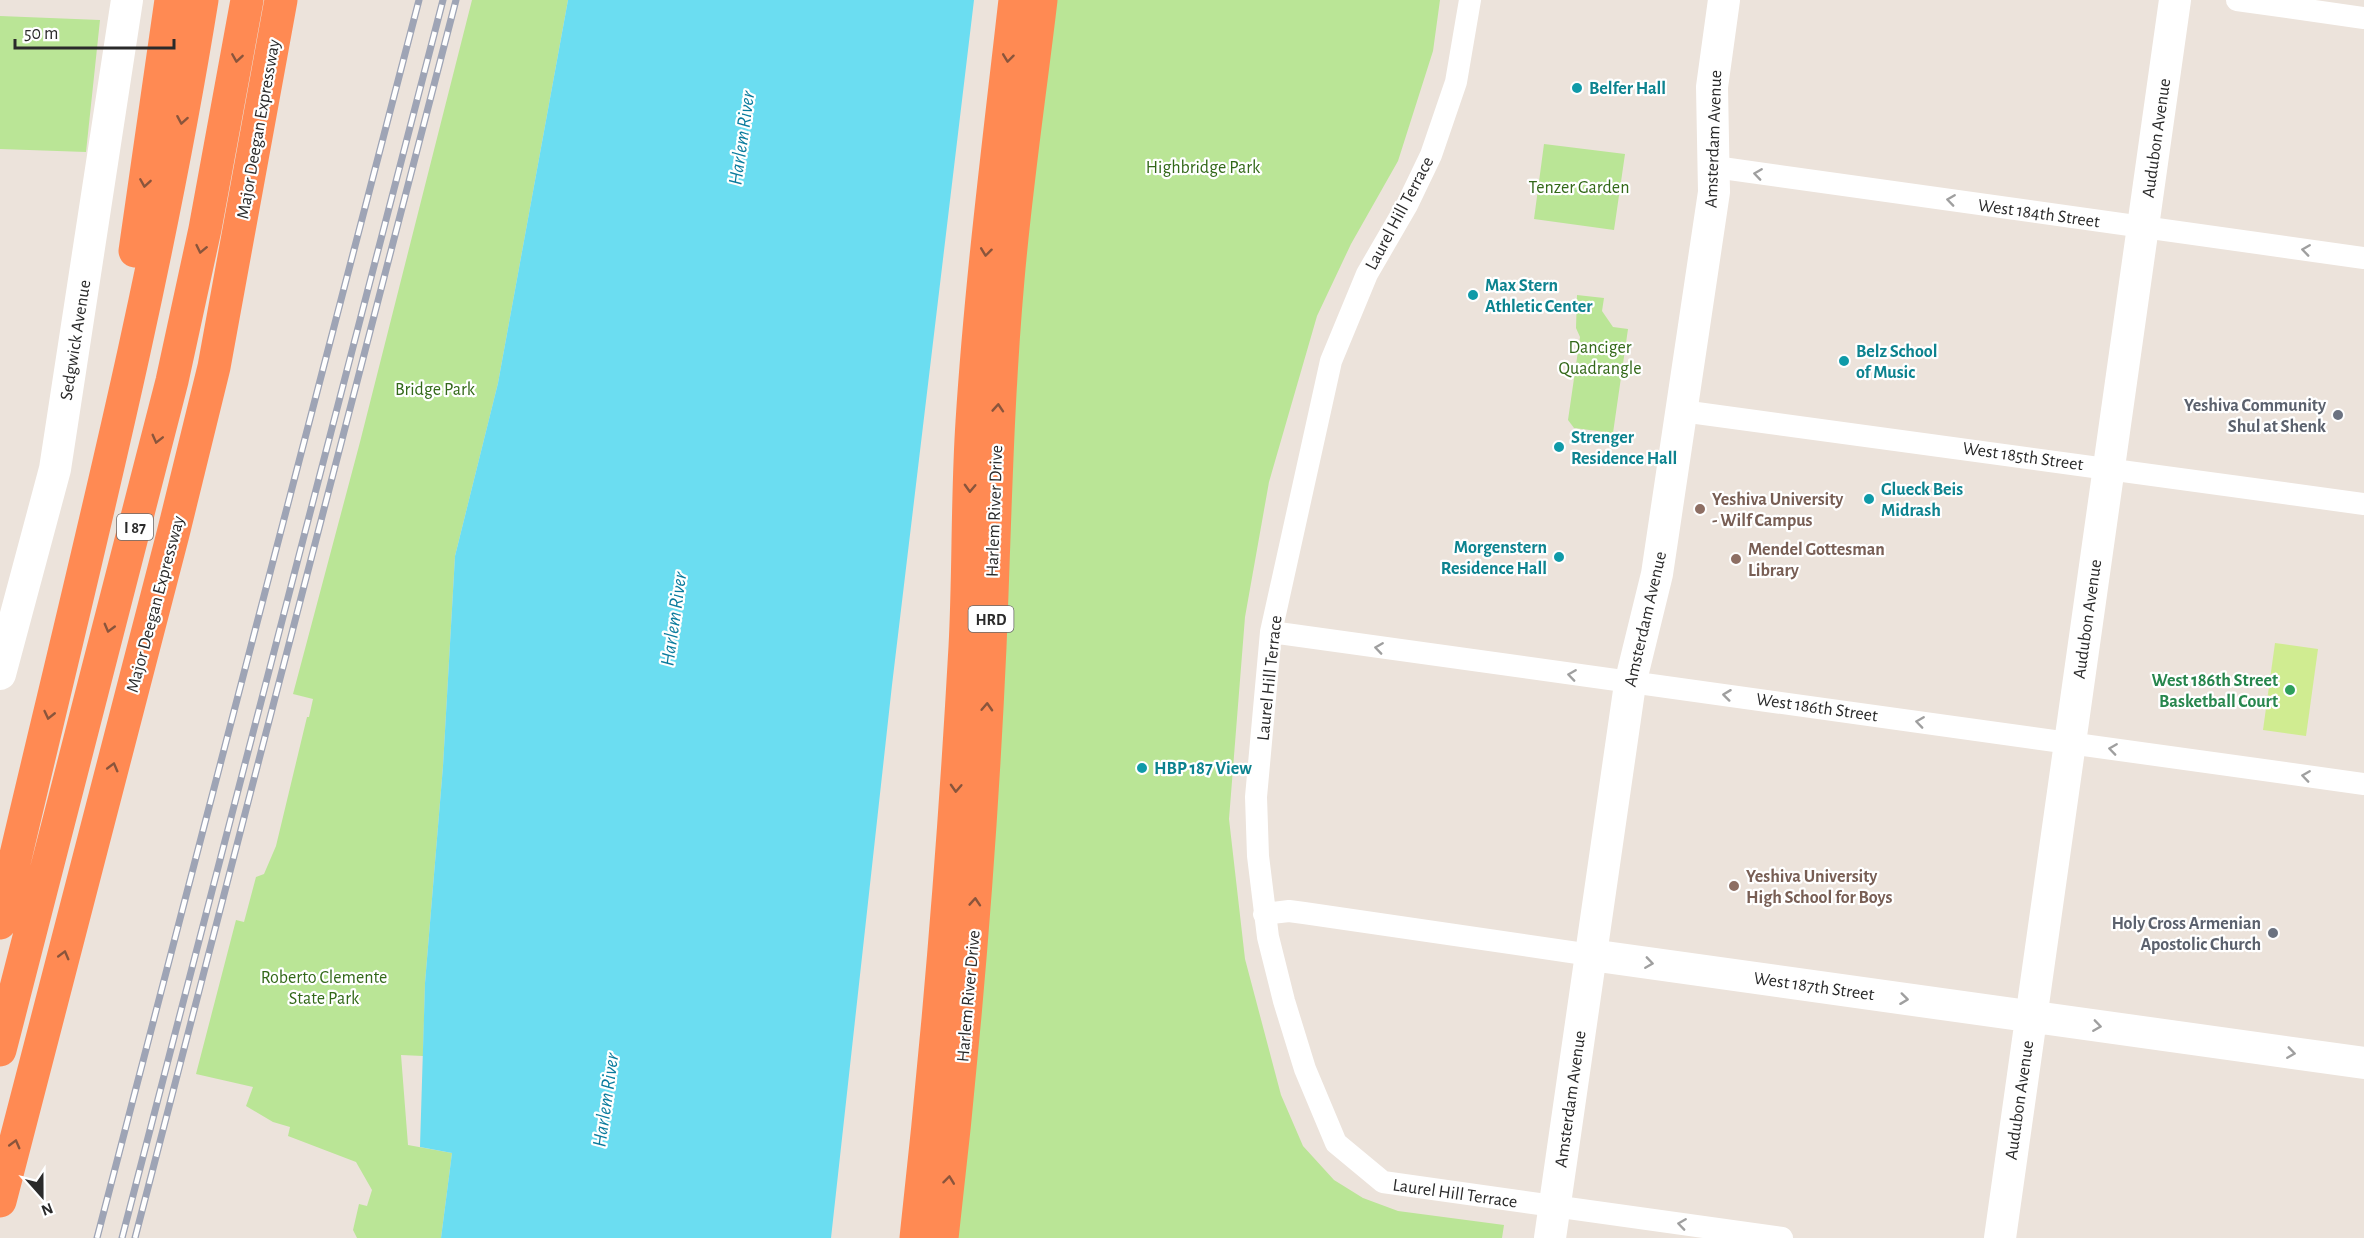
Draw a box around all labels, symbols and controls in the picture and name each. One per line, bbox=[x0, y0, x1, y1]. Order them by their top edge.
scale bar bbox=[15, 12, 174, 50]
text: 50 m bbox=[24, 25, 58, 43]
street label: Major Deegan Expressway bbox=[234, 38, 284, 220]
one-way arrow bbox=[231, 52, 244, 62]
one-way arrow bbox=[1003, 54, 1015, 63]
street label: Amsterdam Avenue bbox=[1703, 70, 1725, 208]
street label: Audubon Avenue bbox=[2140, 77, 2174, 199]
place label: Belfer Hall bbox=[1589, 80, 1666, 98]
marker: Belfer Hall bbox=[1570, 81, 1584, 95]
water label: Harlem River bbox=[726, 89, 759, 186]
one-way arrow bbox=[176, 115, 188, 124]
street label: Laurel Hill Terrace bbox=[1362, 154, 1437, 273]
park label: Highbridge Park bbox=[1146, 159, 1261, 177]
one-way arrow bbox=[1753, 168, 1762, 180]
one-way arrow bbox=[140, 178, 152, 187]
park label: Tenzer Garden bbox=[1529, 179, 1629, 197]
one-way arrow bbox=[1946, 195, 1955, 207]
street label: West 184th Street bbox=[1977, 197, 2101, 231]
one-way arrow bbox=[195, 244, 208, 254]
one-way arrow bbox=[2301, 245, 2311, 257]
one-way arrow bbox=[980, 247, 992, 256]
place label: Max Stern Athletic Center bbox=[1485, 277, 1593, 316]
street label: Sedgwick Avenue bbox=[58, 279, 94, 402]
marker: Max Stern Athletic Center bbox=[1466, 288, 1480, 302]
park label: Danciger Quadrangle bbox=[1559, 339, 1641, 378]
place label: Belz School of Music bbox=[1856, 343, 1937, 382]
marker: Belz School of Music bbox=[1837, 354, 1851, 368]
park label: Bridge Park bbox=[395, 381, 476, 399]
place label: Yeshiva Community Shul at Shenk bbox=[2184, 397, 2327, 436]
one-way arrow bbox=[992, 403, 1005, 412]
marker: Yeshiva Community Shul at Shenk bbox=[2331, 408, 2345, 422]
place label: Strenger Residence Hall bbox=[1571, 429, 1677, 468]
one-way arrow bbox=[152, 434, 165, 444]
marker: Strenger Residence Hall bbox=[1552, 440, 1566, 454]
street label: West 185th Street bbox=[1961, 440, 2085, 474]
street label: Harlem River Drive bbox=[984, 445, 1006, 577]
place label: Glueck Beis Midrash bbox=[1881, 481, 1963, 520]
one-way arrow bbox=[963, 484, 976, 493]
place label: Yeshiva University - Wilf Campus bbox=[1712, 491, 1844, 530]
marker: Glueck Beis Midrash bbox=[1862, 492, 1876, 506]
marker: Yeshiva University - Wilf Campus bbox=[1693, 502, 1707, 516]
road number: I 87 bbox=[117, 514, 153, 540]
street label: Major Deegan Expressway bbox=[124, 514, 188, 695]
place label: Morgenstern Residence Hall bbox=[1441, 539, 1547, 578]
place label: Mendel Gottesman Library bbox=[1748, 541, 1885, 580]
marker: Morgenstern Residence Hall bbox=[1552, 550, 1566, 564]
street label: Amsterdam Avenue bbox=[1622, 550, 1670, 689]
marker: Mendel Gottesman Library bbox=[1729, 552, 1743, 566]
street label: Audubon Avenue bbox=[2071, 558, 2105, 680]
water label: Harlem River bbox=[658, 570, 691, 667]
road number: HRD bbox=[968, 606, 1014, 632]
street label: Laurel Hill Terrace bbox=[1254, 615, 1286, 742]
one-way arrow bbox=[104, 622, 116, 633]
one-way arrow bbox=[1374, 642, 1383, 654]
one-way arrow bbox=[1567, 670, 1576, 682]
place label: West 186th Street Basketball Court bbox=[2152, 672, 2278, 711]
marker: West 186th Street Basketball Court bbox=[2283, 683, 2297, 697]
one-way arrow bbox=[1722, 689, 1731, 702]
street label: West 186th Street bbox=[1755, 691, 1879, 725]
one-way arrow bbox=[980, 703, 993, 712]
one-way arrow bbox=[44, 710, 57, 720]
one-way arrow bbox=[1915, 716, 1925, 728]
one-way arrow bbox=[2108, 743, 2118, 755]
place label: HBP 187 View bbox=[1154, 760, 1252, 778]
marker: HBP 187 View bbox=[1135, 761, 1149, 775]
one-way arrow bbox=[105, 762, 118, 772]
one-way arrow bbox=[2301, 771, 2311, 783]
one-way arrow bbox=[950, 783, 963, 792]
place label: Yeshiva University High School for Boys bbox=[1746, 868, 1892, 907]
marker: Yeshiva University High School for Boys bbox=[1727, 879, 1741, 893]
one-way arrow bbox=[969, 898, 982, 907]
place label: Holy Cross Armenian Apostolic Church bbox=[2111, 915, 2261, 954]
marker: Holy Cross Armenian Apostolic Church bbox=[2266, 926, 2280, 940]
street label: Harlem River Drive bbox=[954, 929, 984, 1063]
one-way arrow bbox=[56, 950, 69, 960]
one-way arrow bbox=[1644, 956, 1654, 968]
park label: Roberto Clemente State Park bbox=[261, 969, 387, 1008]
street label: West 187th Street bbox=[1752, 970, 1876, 1004]
one-way arrow bbox=[1900, 992, 1909, 1005]
one-way arrow bbox=[2093, 1019, 2102, 1032]
street label: Amsterdam Avenue bbox=[1552, 1029, 1590, 1169]
street label: Audubon Avenue bbox=[2003, 1039, 2037, 1161]
one-way arrow bbox=[2286, 1047, 2295, 1059]
water label: Harlem River bbox=[590, 1051, 623, 1148]
one-way arrow bbox=[7, 1139, 20, 1149]
north arrow bbox=[12, 1166, 72, 1226]
one-way arrow bbox=[942, 1175, 955, 1184]
street label: Laurel Hill Terrace bbox=[1391, 1176, 1518, 1212]
text: N bbox=[39, 1200, 55, 1219]
one-way arrow bbox=[1678, 1219, 1687, 1231]

